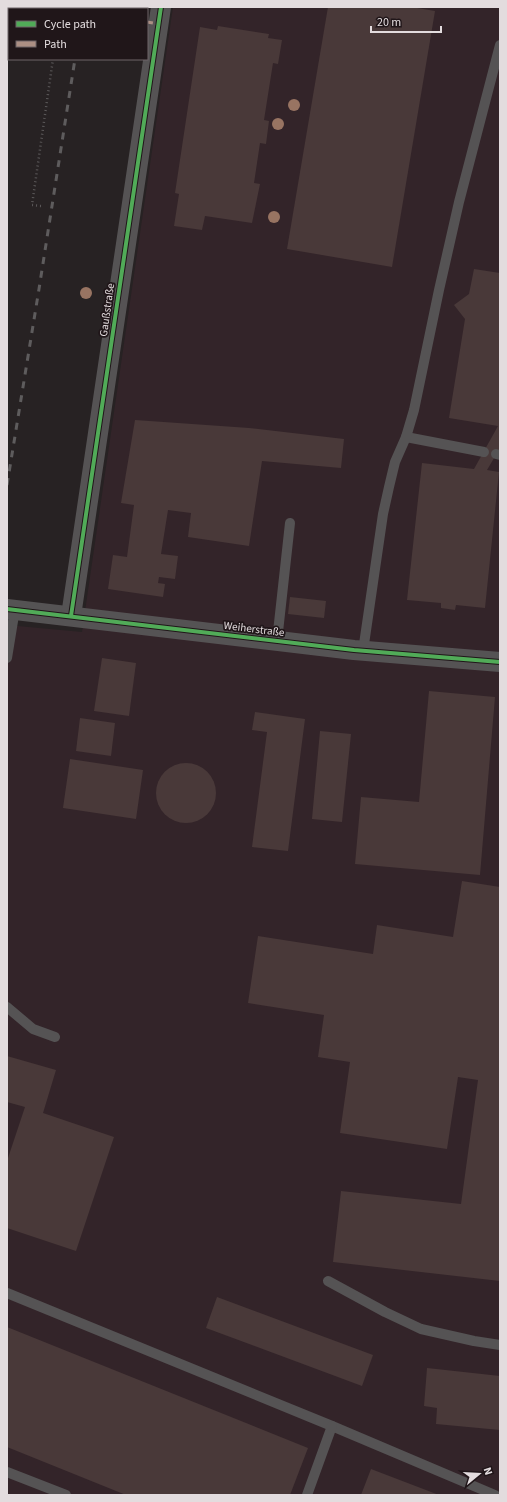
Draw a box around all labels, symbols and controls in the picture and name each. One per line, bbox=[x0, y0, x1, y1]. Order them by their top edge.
legend bbox=[8, 8, 148, 60]
scale bar bbox=[371, 8, 441, 34]
text: 20 m bbox=[377, 14, 401, 31]
text: Cycle path bbox=[44, 16, 96, 33]
text: Path bbox=[44, 36, 67, 53]
street label: Gaußstraße bbox=[96, 282, 118, 338]
street label: Weiherstraße bbox=[223, 618, 286, 640]
north arrow bbox=[459, 1454, 499, 1494]
text: N bbox=[480, 1465, 496, 1477]

